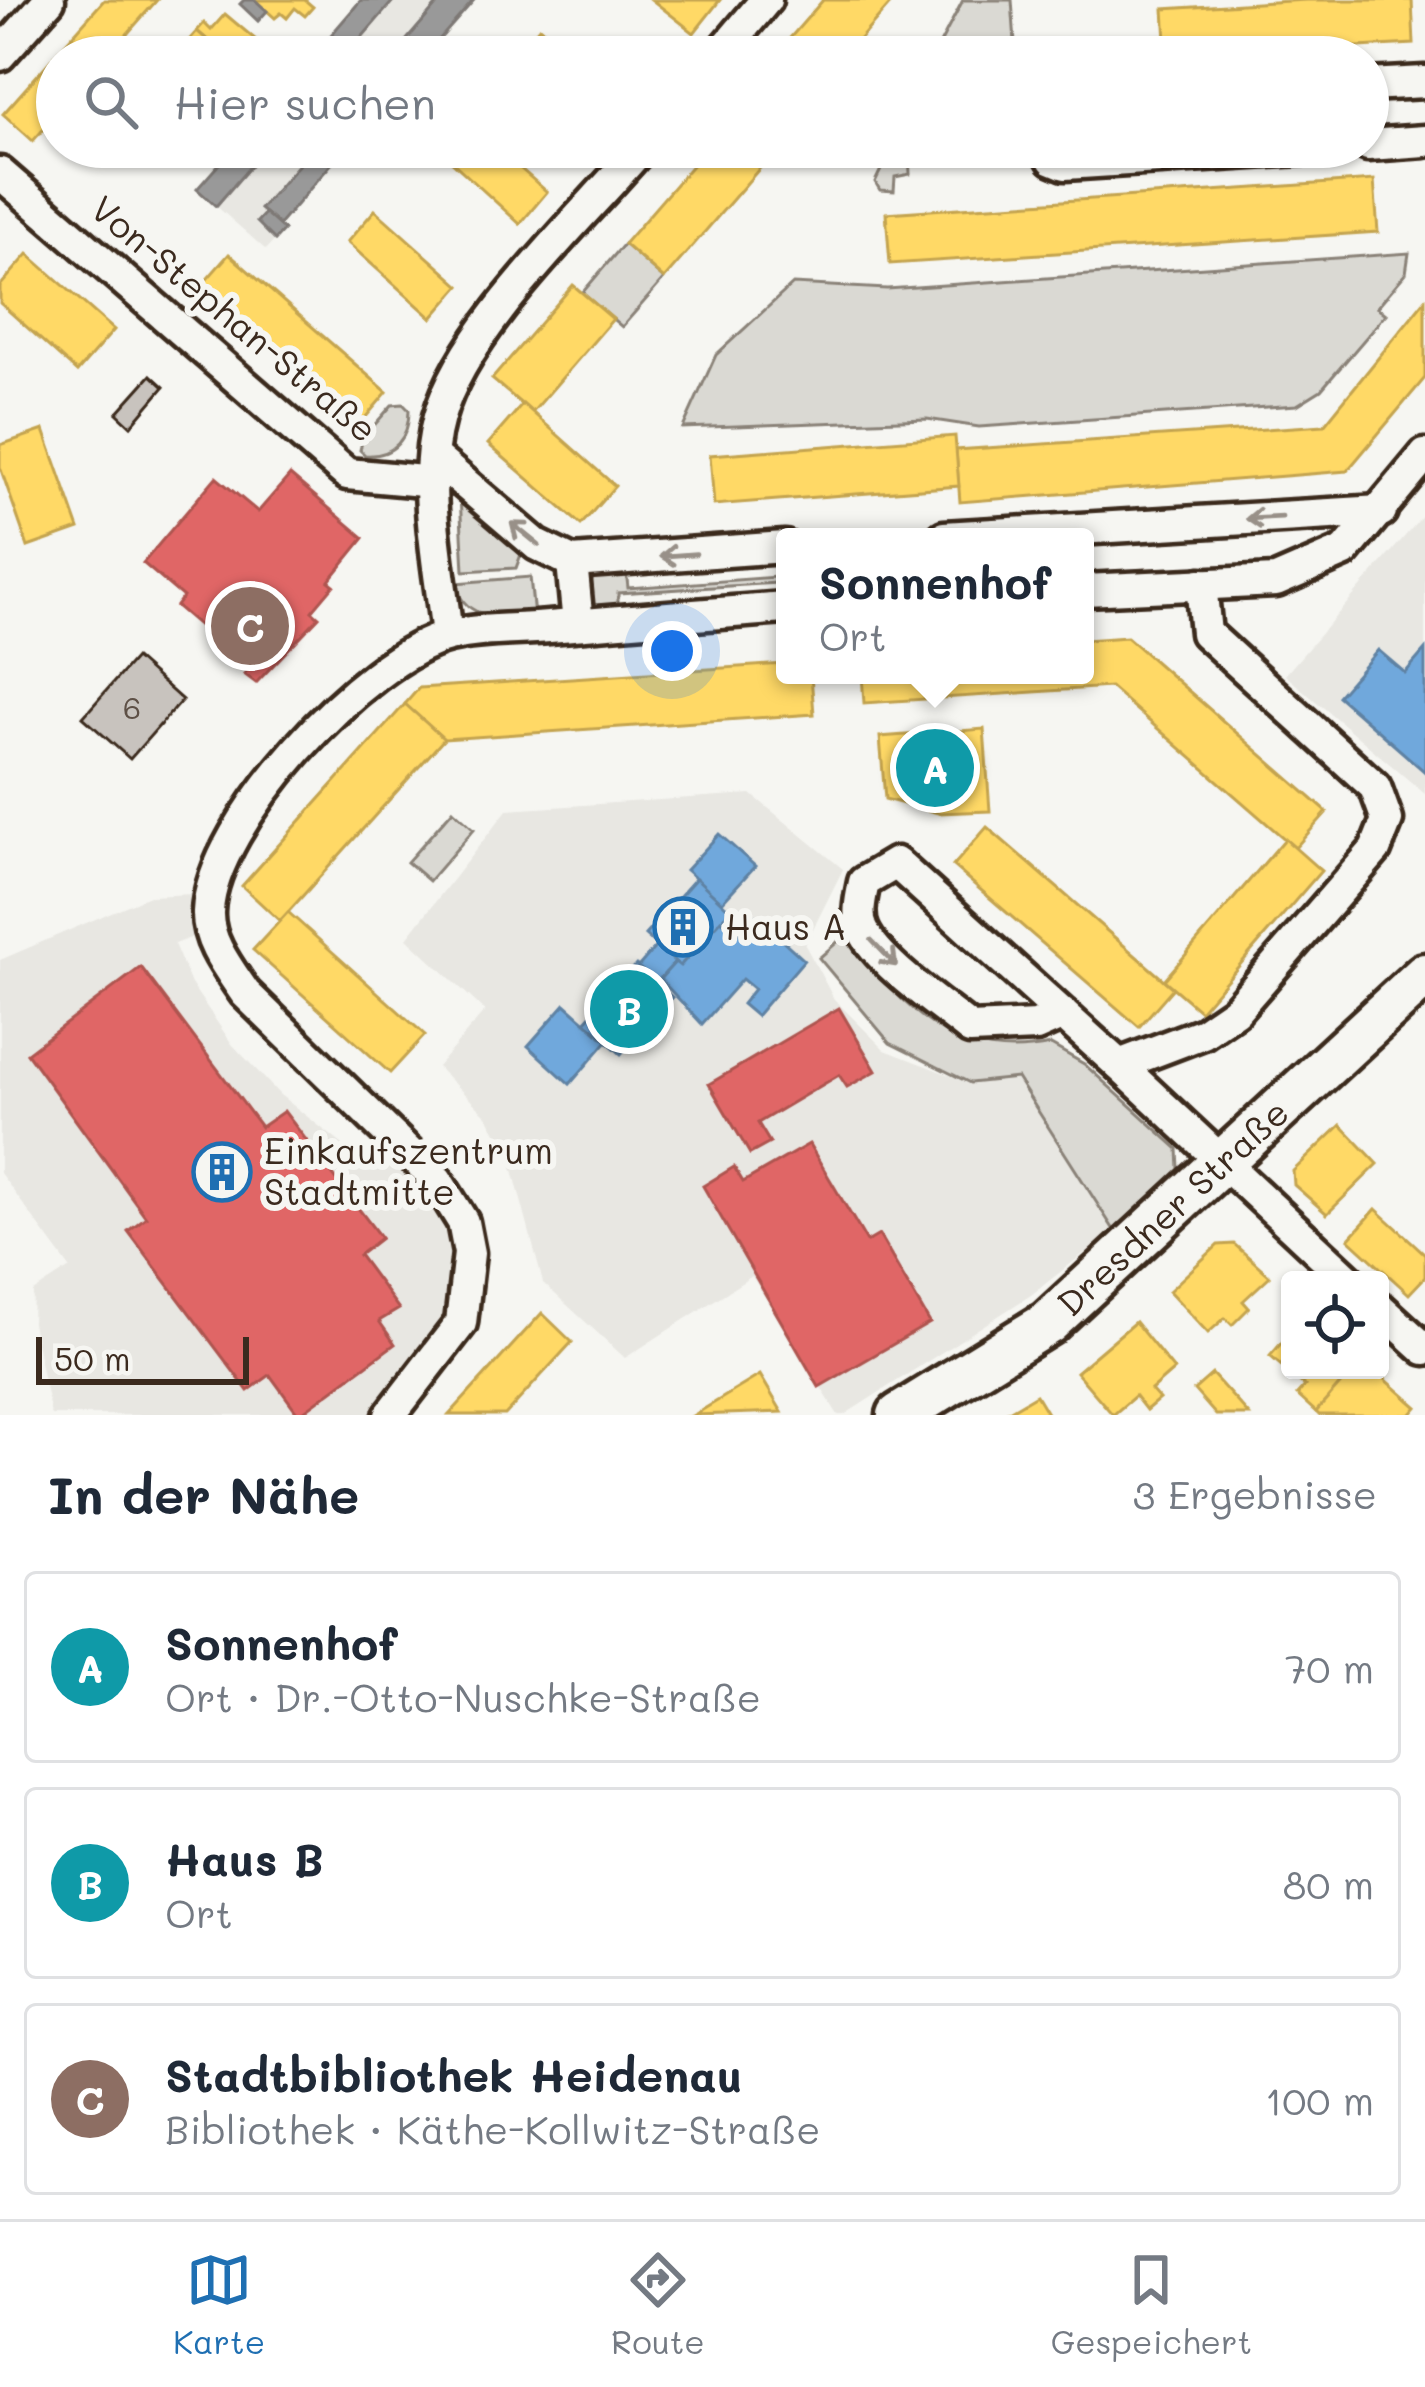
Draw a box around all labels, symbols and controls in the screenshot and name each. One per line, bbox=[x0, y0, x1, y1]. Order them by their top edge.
search box bbox=[36, 36, 1389, 168]
icon: search bbox=[78, 69, 144, 135]
text: Hier suchen bbox=[174, 73, 436, 131]
street label: Von-Stephan-Straße bbox=[82, 184, 388, 451]
one-way arrow bbox=[1245, 507, 1284, 530]
one-way arrow bbox=[510, 521, 542, 548]
popup bbox=[776, 528, 1094, 684]
one-way arrow bbox=[659, 544, 698, 567]
text: Sonnenhof bbox=[819, 552, 1051, 610]
pin: C bbox=[211, 581, 289, 671]
text: Ort bbox=[819, 610, 886, 661]
your location bbox=[642, 621, 702, 681]
house number: 6 bbox=[123, 687, 141, 727]
pin: A bbox=[896, 723, 974, 813]
building icon: Haus A bbox=[652, 896, 714, 958]
place label: Haus A bbox=[725, 902, 847, 949]
one-way arrow bbox=[869, 938, 898, 967]
pin: B bbox=[590, 964, 668, 1054]
street label: Dresdner Straße bbox=[1046, 1088, 1298, 1325]
place label: Einkaufszentrum Stadtmitte bbox=[264, 1126, 553, 1214]
building icon: Einkaufszentrum Stadtmitte bbox=[191, 1141, 253, 1203]
map controls bbox=[1281, 1271, 1389, 1379]
button: locate bbox=[1281, 1271, 1389, 1379]
scale bar bbox=[36, 1331, 249, 1384]
text: 50 m bbox=[54, 1336, 130, 1379]
text: In der Nähe bbox=[48, 1460, 359, 1527]
text: 3 Ergebnisse bbox=[1133, 1468, 1377, 1519]
text: Sonnenhof bbox=[165, 1613, 398, 1671]
text: A bbox=[76, 1642, 104, 1693]
text: 70 m bbox=[1285, 1642, 1374, 1693]
text: Ort · Dr.-Otto-Nuschke-Straße bbox=[165, 1671, 761, 1722]
text: Haus B bbox=[165, 1829, 324, 1887]
text: B bbox=[77, 1858, 103, 1909]
text: 80 m bbox=[1283, 1858, 1374, 1909]
text: Ort bbox=[165, 1887, 233, 1938]
text: Stadtbibliothek Heidenau bbox=[165, 2045, 743, 2103]
text: C bbox=[76, 2074, 104, 2125]
text: 100 m bbox=[1265, 2074, 1374, 2125]
text: Bibliothek · Käthe-Kollwitz-Straße bbox=[165, 2103, 820, 2154]
tab: Karte bbox=[173, 2247, 265, 2362]
tab: Route bbox=[611, 2247, 705, 2362]
tab: Gespeichert bbox=[1051, 2247, 1252, 2362]

